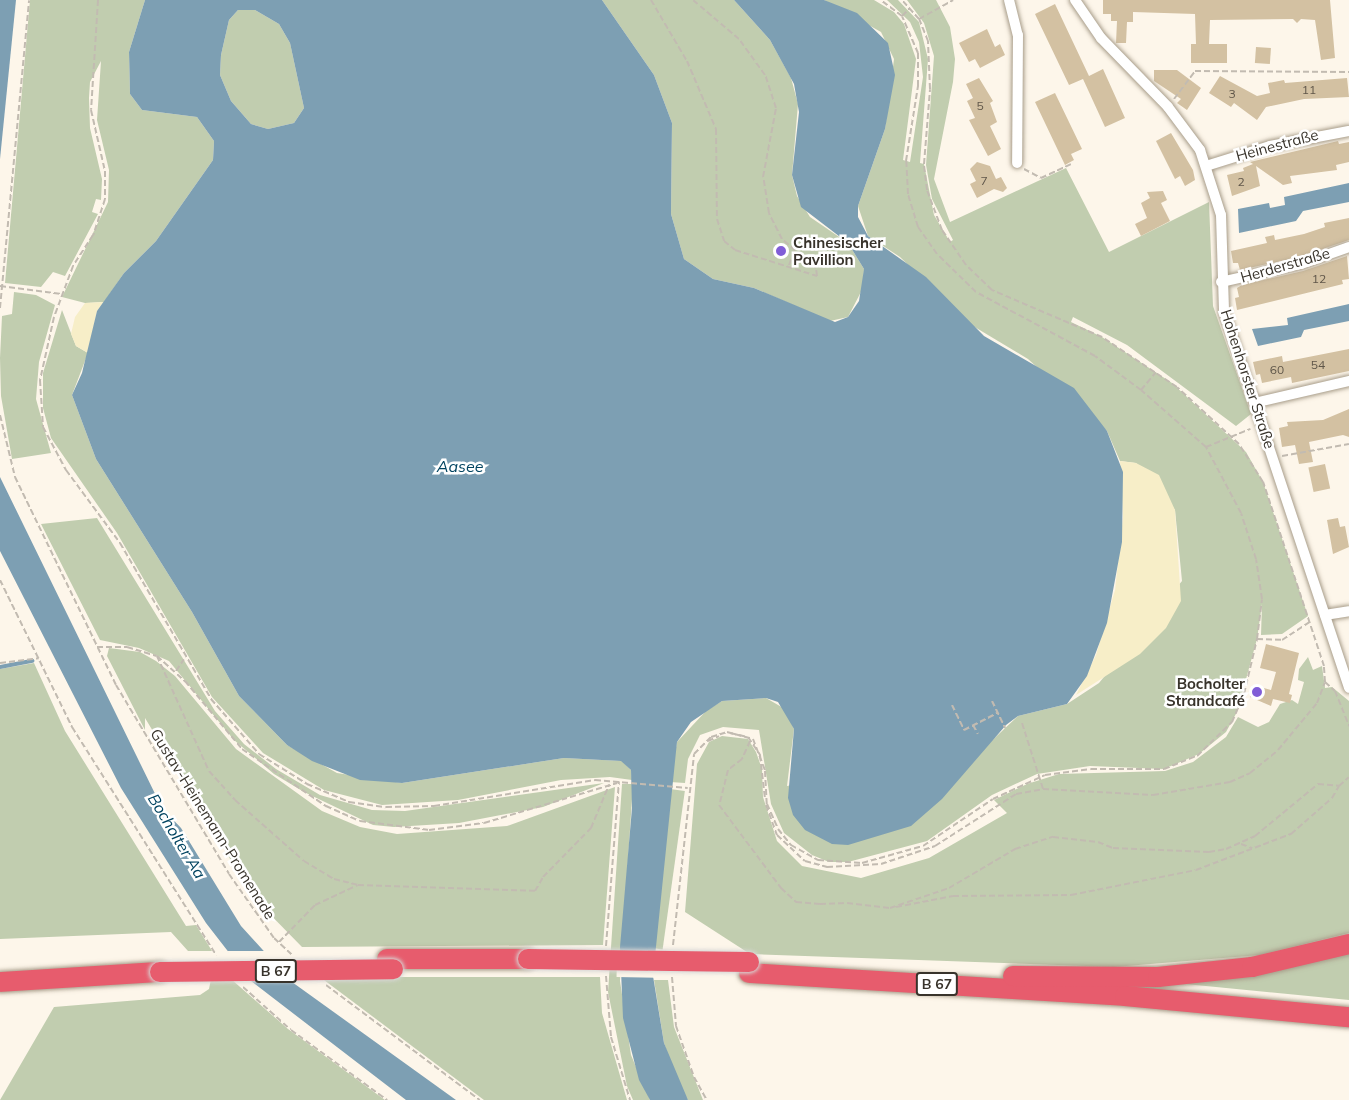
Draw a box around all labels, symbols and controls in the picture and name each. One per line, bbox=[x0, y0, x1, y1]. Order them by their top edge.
house number: 11 bbox=[1302, 83, 1316, 97]
house number: 3 bbox=[1228, 87, 1236, 101]
house number: 5 bbox=[976, 99, 984, 113]
street label: Heinestraße bbox=[1234, 125, 1320, 165]
house number: 7 bbox=[980, 174, 988, 188]
house number: 2 bbox=[1237, 175, 1245, 189]
place label: Chinesischer Pavillion bbox=[793, 233, 883, 268]
marker: Chinesischer Pavillion bbox=[774, 244, 788, 258]
street label: Herderstraße bbox=[1238, 244, 1332, 286]
house number: 12 bbox=[1312, 272, 1326, 286]
street label: Hohenhorster Straße bbox=[1217, 307, 1279, 451]
house number: 54 bbox=[1311, 358, 1325, 372]
house number: 60 bbox=[1270, 363, 1284, 377]
water label: Aasee bbox=[437, 456, 483, 476]
place label: Bocholter Strandcafé bbox=[1166, 674, 1245, 709]
marker: Bocholter Strandcafé bbox=[1250, 685, 1264, 699]
street label: Gustav-Heinemann-Promenade bbox=[147, 725, 279, 923]
water label: Bocholter Aa bbox=[144, 790, 210, 882]
road number: B 67 bbox=[254, 960, 298, 982]
road number: B 67 bbox=[914, 973, 960, 995]

